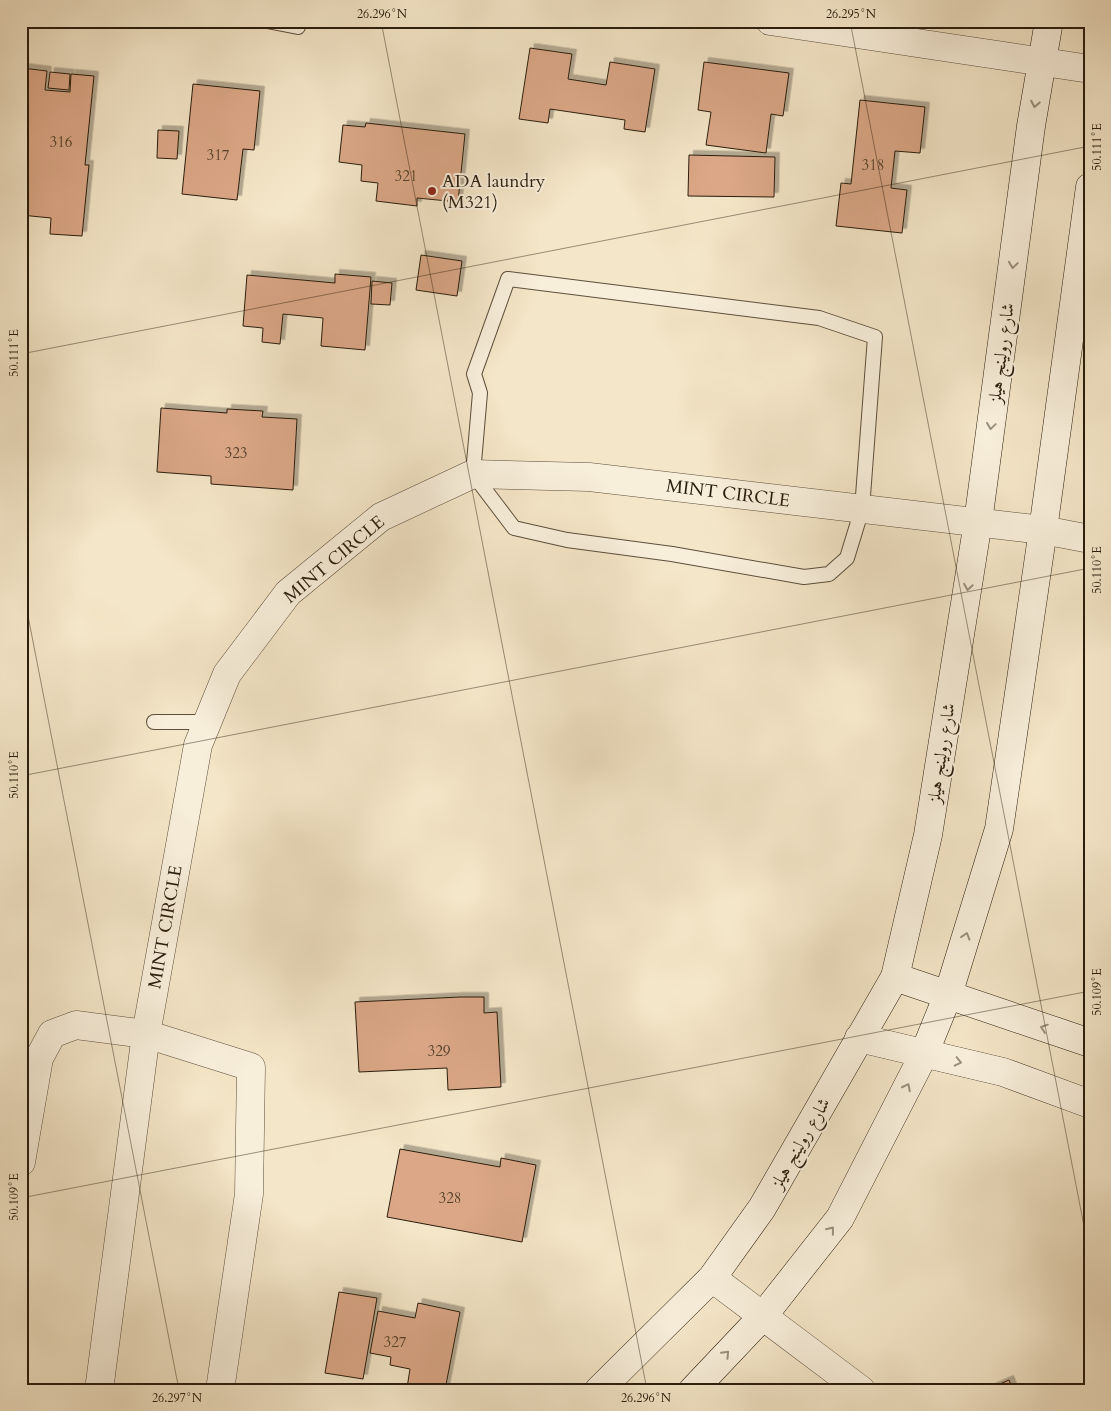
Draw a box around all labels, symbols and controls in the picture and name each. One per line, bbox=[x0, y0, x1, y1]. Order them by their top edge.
text: 26.296°N bbox=[357, 6, 408, 22]
text: 26.295°N bbox=[826, 6, 877, 22]
one-way arrow bbox=[1031, 99, 1041, 108]
text: 50.111°E bbox=[1089, 123, 1105, 171]
house number: 316 bbox=[49, 132, 73, 152]
house number: 317 bbox=[206, 145, 230, 165]
house number: 318 bbox=[861, 155, 885, 175]
house number: 321 bbox=[394, 166, 418, 186]
place label: ADA laundry (M321) bbox=[442, 169, 546, 215]
marker: ADA laundry (M321) bbox=[426, 185, 438, 197]
one-way arrow bbox=[1008, 260, 1018, 269]
street label: شارع رولينج هيلز bbox=[982, 301, 1024, 407]
text: 50.111°E bbox=[6, 329, 22, 377]
one-way arrow bbox=[986, 422, 997, 430]
house number: 323 bbox=[224, 443, 248, 463]
street label: MINT CIRCLE bbox=[665, 473, 791, 513]
street label: MINT CIRCLE bbox=[279, 510, 390, 609]
text: 50.110°E bbox=[1089, 546, 1105, 594]
one-way arrow bbox=[963, 582, 973, 591]
street label: شارع رولينج هيلز bbox=[921, 701, 965, 807]
text: 50.110°E bbox=[6, 751, 22, 799]
street label: MINT CIRCLE bbox=[142, 864, 189, 991]
one-way arrow bbox=[961, 932, 971, 941]
text: 50.109°E bbox=[1089, 968, 1105, 1016]
one-way arrow bbox=[1040, 1024, 1048, 1034]
house number: 329 bbox=[427, 1041, 451, 1061]
one-way arrow bbox=[954, 1056, 963, 1067]
one-way arrow bbox=[901, 1083, 911, 1092]
street label: شارع رولينج هيلز bbox=[763, 1093, 839, 1196]
text: 50.109°E bbox=[6, 1173, 22, 1221]
house number: 328 bbox=[438, 1188, 462, 1208]
one-way arrow bbox=[825, 1227, 833, 1236]
house number: 327 bbox=[383, 1332, 407, 1352]
one-way arrow bbox=[720, 1351, 729, 1360]
text: 26.297°N bbox=[152, 1390, 203, 1406]
text: 26.296°N bbox=[621, 1390, 672, 1406]

